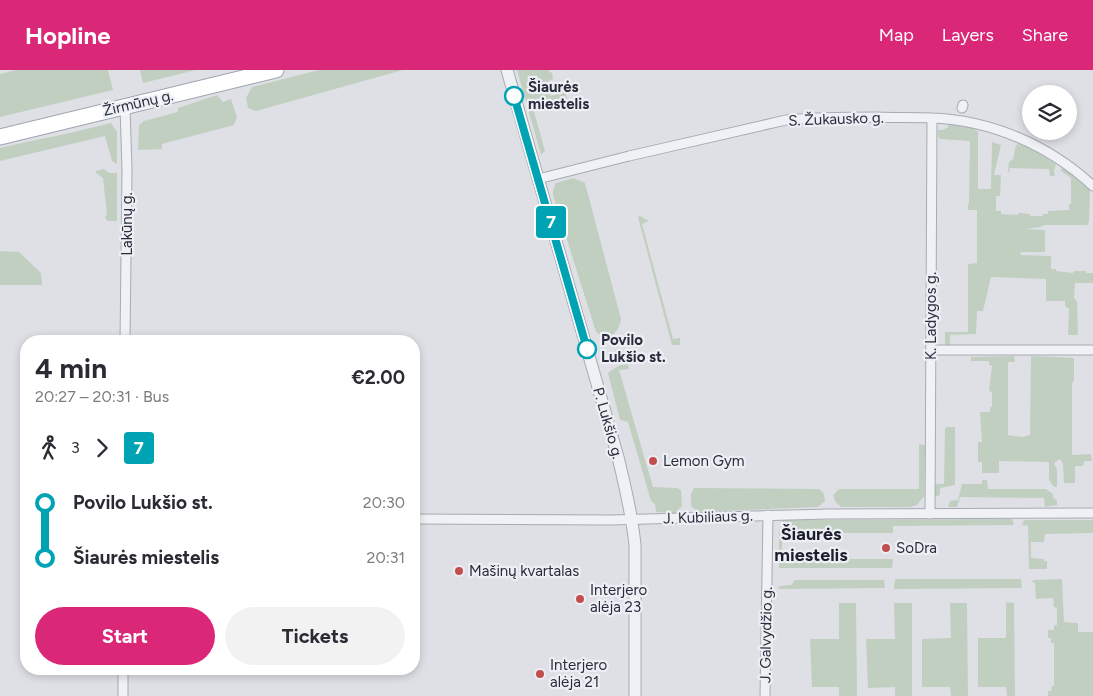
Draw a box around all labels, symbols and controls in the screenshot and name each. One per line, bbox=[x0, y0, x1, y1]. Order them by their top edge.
text: Hopline bbox=[25, 21, 111, 50]
text: Map bbox=[879, 24, 914, 46]
text: Layers bbox=[942, 24, 994, 46]
text: Share bbox=[1022, 24, 1068, 46]
place label: Šiaurės miestelis bbox=[528, 78, 589, 113]
map controls bbox=[1022, 85, 1077, 140]
button: layers bbox=[1022, 85, 1077, 140]
street label: Žirmūnų g. bbox=[101, 86, 175, 120]
marker: Šiaurės miestelis bbox=[504, 86, 524, 106]
street label: S. Žukausko g. bbox=[788, 108, 884, 130]
street label: Lakūnų g. bbox=[118, 192, 136, 256]
line badge: 7 bbox=[535, 206, 567, 238]
text: 7 bbox=[546, 211, 556, 233]
street label: K. Ladygos g. bbox=[922, 272, 940, 360]
place label: Povilo Lukšio st. bbox=[601, 331, 666, 366]
marker: Povilo Lukšio st. bbox=[577, 339, 597, 359]
text: 4 min bbox=[35, 351, 107, 385]
text: €2.00 bbox=[351, 366, 405, 389]
street label: P. Lukšio g. bbox=[589, 385, 627, 461]
text: 20:27 – 20:31 · Bus bbox=[35, 387, 169, 406]
icon: walk bbox=[35, 434, 63, 462]
icon: forward bbox=[88, 434, 116, 462]
text: 7 bbox=[134, 437, 144, 459]
text: 3 bbox=[71, 438, 80, 457]
place label: Lemon Gym bbox=[663, 452, 745, 470]
marker: Lemon Gym bbox=[647, 455, 659, 467]
text: Povilo Lukšio st. bbox=[73, 491, 213, 514]
text: 20:30 bbox=[363, 493, 405, 512]
street label: J. Kubiliaus g. bbox=[663, 506, 753, 528]
district label: Šiaurės miestelis bbox=[774, 523, 848, 566]
place label: SoDra bbox=[896, 539, 937, 557]
marker: SoDra bbox=[880, 542, 892, 554]
text: Šiaurės miestelis bbox=[73, 546, 219, 569]
text: 20:31 bbox=[366, 548, 405, 567]
place label: Mašinų kvartalas bbox=[469, 562, 579, 580]
marker: Mašinų kvartalas bbox=[453, 565, 465, 577]
place label: Interjero alėja 23 bbox=[590, 581, 648, 616]
street label: J. Galvydžio g. bbox=[756, 587, 776, 683]
marker: Interjero alėja 23 bbox=[574, 593, 586, 605]
button: Start bbox=[35, 607, 215, 665]
button: Tickets bbox=[225, 607, 405, 665]
place label: Interjero alėja 21 bbox=[550, 656, 608, 691]
marker: Interjero alėja 21 bbox=[534, 668, 546, 680]

